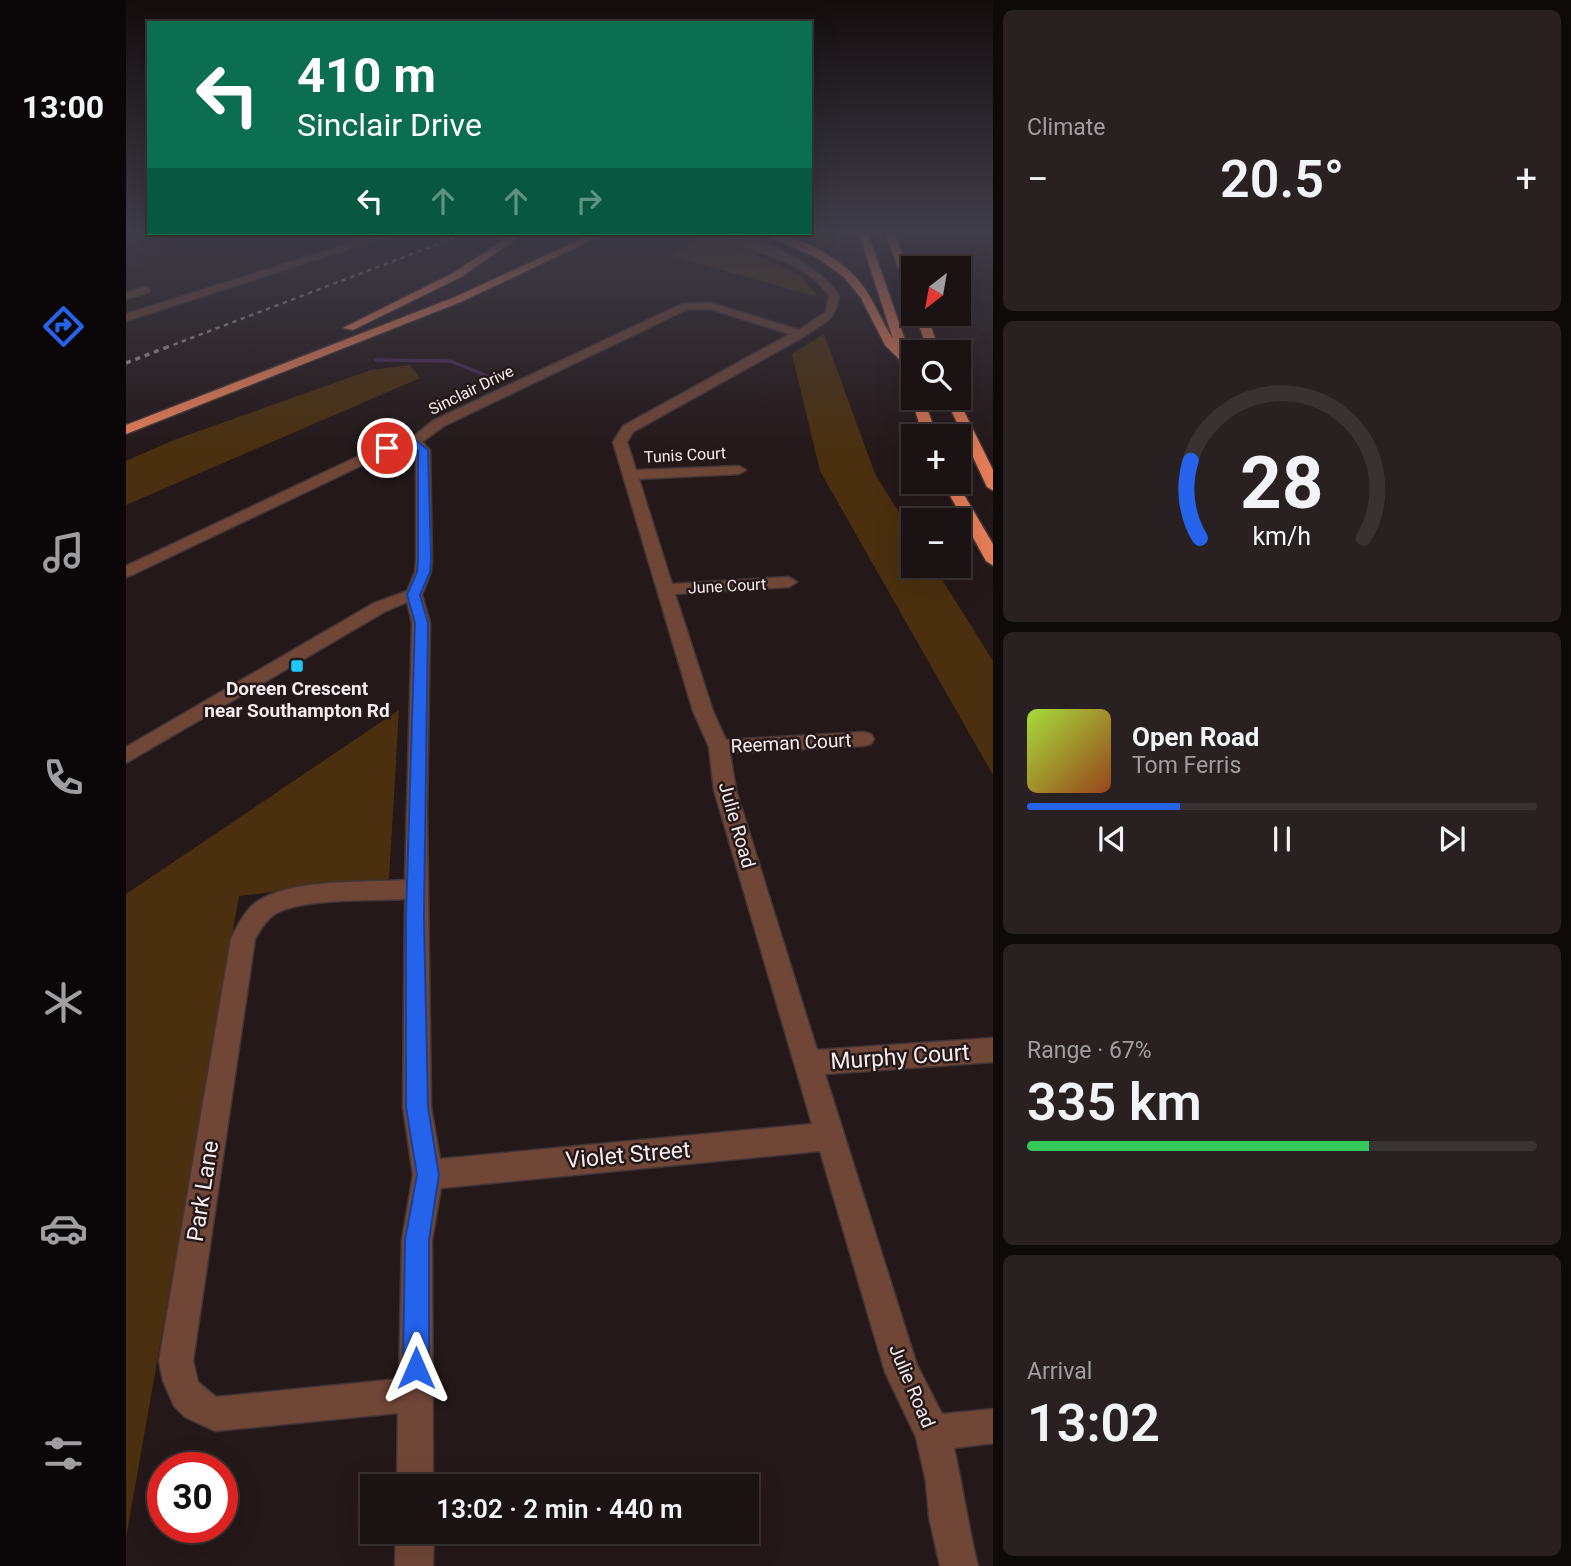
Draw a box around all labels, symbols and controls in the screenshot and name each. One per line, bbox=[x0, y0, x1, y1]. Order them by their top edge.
text: 410 m bbox=[297, 47, 436, 104]
icon: left bbox=[182, 49, 273, 140]
text: 13:00 bbox=[22, 88, 104, 126]
text: Sinclair Drive bbox=[297, 106, 482, 144]
text: Climate bbox=[1027, 114, 1106, 141]
text: 20.5° bbox=[1220, 149, 1344, 210]
text: − bbox=[1027, 157, 1049, 201]
text: + bbox=[1515, 157, 1537, 201]
icon: left bbox=[351, 182, 389, 220]
icon: ahead bbox=[424, 182, 462, 220]
icon: ahead bbox=[497, 182, 535, 220]
icon: right bbox=[570, 182, 608, 220]
north arrow bbox=[901, 256, 971, 326]
map controls bbox=[901, 256, 971, 578]
icon: directions bbox=[39, 302, 88, 351]
button: search bbox=[901, 340, 971, 410]
street label: Sinclair Drive bbox=[425, 361, 517, 419]
pin bbox=[357, 418, 417, 478]
button: + bbox=[901, 424, 971, 494]
icon: arrive bbox=[368, 429, 406, 467]
text: 28 bbox=[1240, 440, 1324, 526]
street label: Tunis Court bbox=[644, 443, 726, 467]
button: − bbox=[901, 508, 971, 578]
text: km/h bbox=[1253, 522, 1311, 551]
icon: music bbox=[39, 528, 88, 577]
street label: June Court bbox=[687, 574, 767, 598]
marker: Doreen Crescent near Southampton Rd bbox=[289, 658, 305, 674]
place label: Doreen Crescent near Southampton Rd bbox=[204, 677, 390, 722]
text: Open Road bbox=[1132, 722, 1260, 752]
street label: Reeman Court bbox=[730, 728, 852, 758]
text: Tom Ferris bbox=[1132, 752, 1241, 779]
icon: phone bbox=[39, 753, 88, 802]
street label: Julie Road bbox=[714, 779, 760, 871]
icon: previous bbox=[1093, 820, 1131, 858]
icon: pause bbox=[1263, 820, 1301, 858]
icon: next bbox=[1433, 820, 1471, 858]
icon: climate bbox=[39, 978, 88, 1027]
text: Range · 67% bbox=[1027, 1037, 1152, 1064]
street label: Murphy Court bbox=[830, 1039, 970, 1075]
text: 335 km bbox=[1027, 1072, 1202, 1133]
street label: Violet Street bbox=[565, 1136, 691, 1174]
street label: Park Lane bbox=[182, 1139, 224, 1243]
icon: car bbox=[39, 1204, 88, 1253]
position arrow bbox=[379, 1331, 453, 1405]
street label: Julie Road bbox=[884, 1341, 940, 1431]
text: Arrival bbox=[1027, 1358, 1092, 1385]
text: 13:02 bbox=[1027, 1393, 1160, 1454]
icon: filters bbox=[39, 1429, 88, 1478]
speed limit sign: 30 bbox=[147, 1452, 238, 1543]
text: 13:02 · 2 min · 440 m bbox=[436, 1494, 683, 1524]

